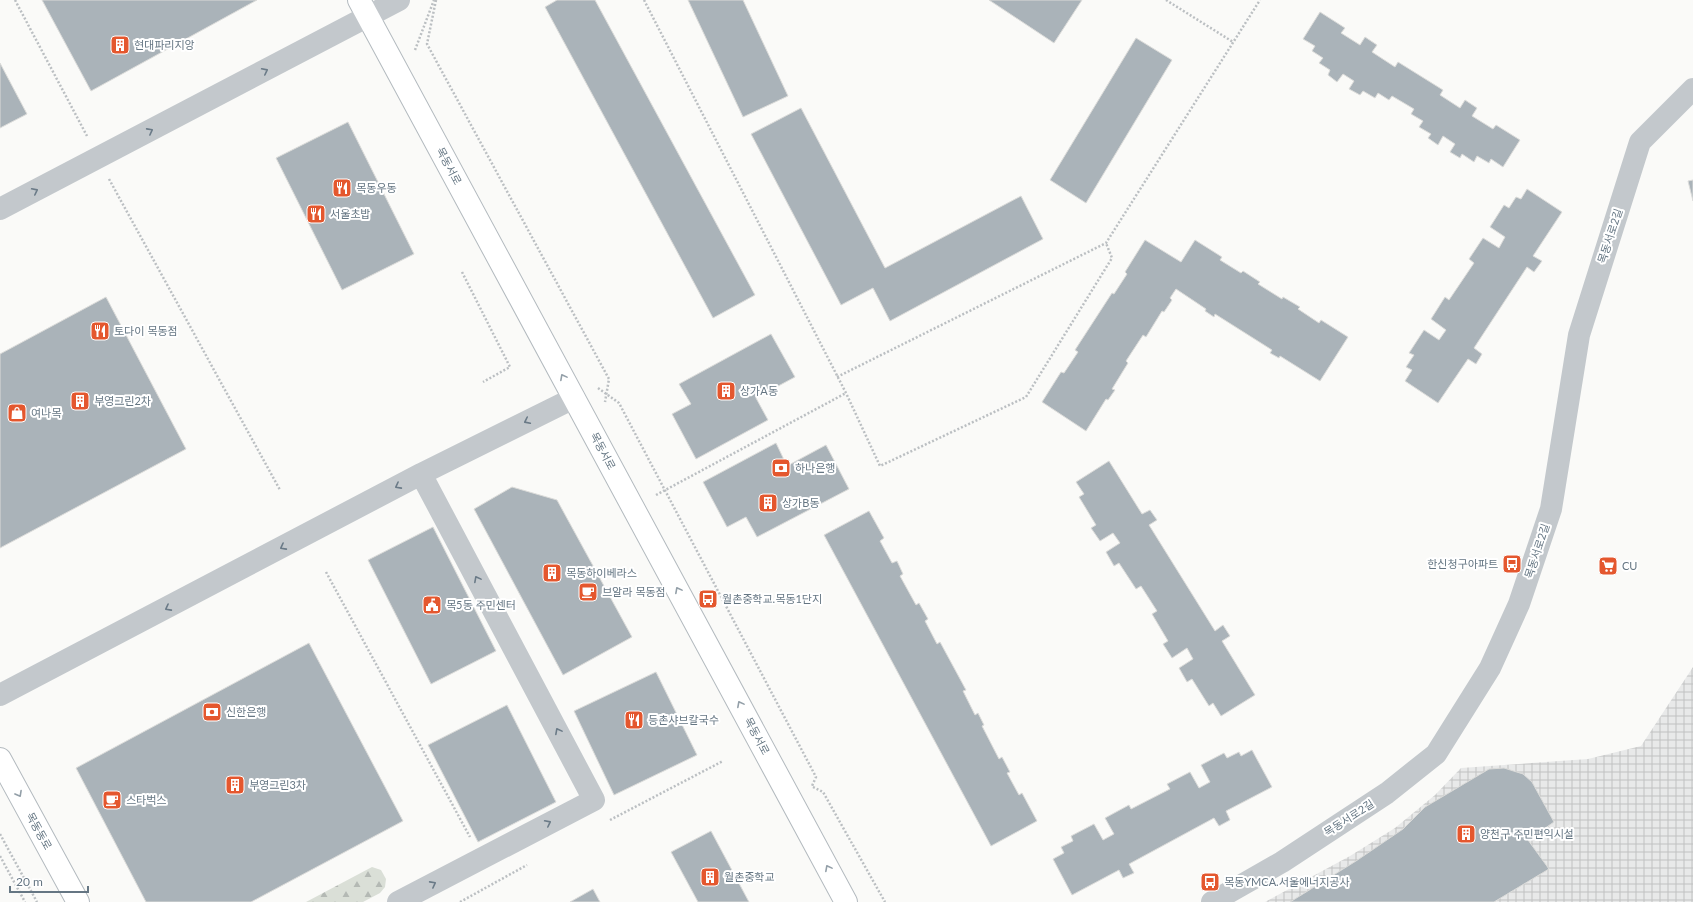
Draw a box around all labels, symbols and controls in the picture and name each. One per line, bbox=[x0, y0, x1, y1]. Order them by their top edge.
building icon: 현대파리지앙 bbox=[109, 34, 131, 56]
place label: 현대파리지앙 bbox=[134, 38, 195, 51]
one-way arrow bbox=[261, 68, 268, 76]
one-way arrow bbox=[146, 128, 153, 136]
street label: 목동서로 bbox=[434, 145, 465, 187]
restaurant icon: 목동우동 bbox=[331, 177, 353, 199]
place label: 목동우동 bbox=[356, 181, 396, 194]
one-way arrow bbox=[30, 188, 38, 196]
restaurant icon: 서울초밥 bbox=[305, 203, 327, 225]
place label: 서울초밥 bbox=[330, 207, 370, 220]
street label: 목동서로2길 bbox=[1595, 207, 1625, 265]
restaurant icon: 토다이 목동점 bbox=[89, 320, 111, 342]
place label: 토다이 목동점 bbox=[114, 324, 178, 337]
one-way arrow bbox=[560, 373, 568, 381]
building icon: 상가A동 bbox=[715, 380, 737, 402]
place label: 상가A동 bbox=[740, 384, 778, 397]
building icon: 부영그린2차 bbox=[69, 390, 91, 412]
place label: 부영그린2차 bbox=[94, 394, 151, 407]
shop icon: 여나목 bbox=[6, 402, 28, 424]
place label: 여나목 bbox=[31, 406, 61, 419]
one-way arrow bbox=[524, 417, 531, 424]
street label: 목동서로 bbox=[588, 430, 619, 472]
bank icon: 하나은행 bbox=[770, 457, 792, 479]
place label: 하나은행 bbox=[795, 461, 835, 474]
one-way arrow bbox=[395, 481, 402, 489]
building icon: 상가B동 bbox=[757, 492, 779, 514]
place label: 상가B동 bbox=[782, 496, 819, 509]
street label: 목동서로2길 bbox=[1522, 522, 1552, 580]
one-way arrow bbox=[280, 542, 288, 550]
bus stop icon: 한신청구아파트 bbox=[1501, 553, 1523, 575]
supermarket icon: CU bbox=[1597, 555, 1619, 577]
place label: 한신청구아파트 bbox=[1427, 557, 1498, 570]
place label: CU bbox=[1622, 559, 1637, 572]
building icon: 목동하이베라스 bbox=[541, 562, 563, 584]
place label: 목동하이베라스 bbox=[566, 566, 637, 579]
one-way arrow bbox=[474, 576, 482, 583]
cafe icon: 브알라 목동점 bbox=[577, 581, 599, 603]
place label: 브알라 목동점 bbox=[602, 585, 666, 598]
one-way arrow bbox=[675, 586, 683, 594]
bus stop icon: 월촌중학교.목동1단지 bbox=[697, 588, 719, 610]
place label: 월촌중학교.목동1단지 bbox=[722, 592, 822, 605]
public building icon: 목5동 주민센터 bbox=[421, 594, 443, 616]
place label: 목5동 주민센터 bbox=[446, 598, 516, 611]
one-way arrow bbox=[165, 603, 173, 610]
bank icon: 신한은행 bbox=[201, 701, 223, 723]
one-way arrow bbox=[737, 701, 744, 708]
place label: 신한은행 bbox=[226, 705, 266, 718]
restaurant icon: 등촌샤브칼국수 bbox=[623, 709, 645, 731]
place label: 등촌샤브칼국수 bbox=[648, 713, 719, 726]
street label: 목동서로 bbox=[742, 715, 773, 757]
one-way arrow bbox=[555, 728, 562, 735]
building icon: 부영그린3차 bbox=[224, 774, 246, 796]
place label: 부영그린3차 bbox=[249, 778, 306, 791]
one-way arrow bbox=[14, 789, 21, 797]
cafe icon: 스타벅스 bbox=[101, 789, 123, 811]
place label: 스타벅스 bbox=[126, 793, 166, 806]
street label: 목동서로2길 bbox=[1321, 797, 1376, 839]
street label: 목동동로 bbox=[24, 810, 55, 852]
one-way arrow bbox=[544, 821, 551, 828]
building icon: 양천구 주민편익시설 bbox=[1455, 823, 1477, 845]
place label: 양천구 주민편익시설 bbox=[1480, 827, 1574, 840]
one-way arrow bbox=[825, 865, 833, 872]
building icon: 월촌중학교 bbox=[699, 866, 721, 888]
scale bar bbox=[10, 868, 88, 894]
place label: 월촌중학교 bbox=[724, 870, 775, 883]
bus stop icon: 목동YMCA.서울에너지공사 bbox=[1199, 871, 1221, 893]
text: 20 m bbox=[16, 874, 43, 889]
place label: 목동YMCA.서울에너지공사 bbox=[1224, 875, 1350, 888]
one-way arrow bbox=[428, 881, 436, 888]

